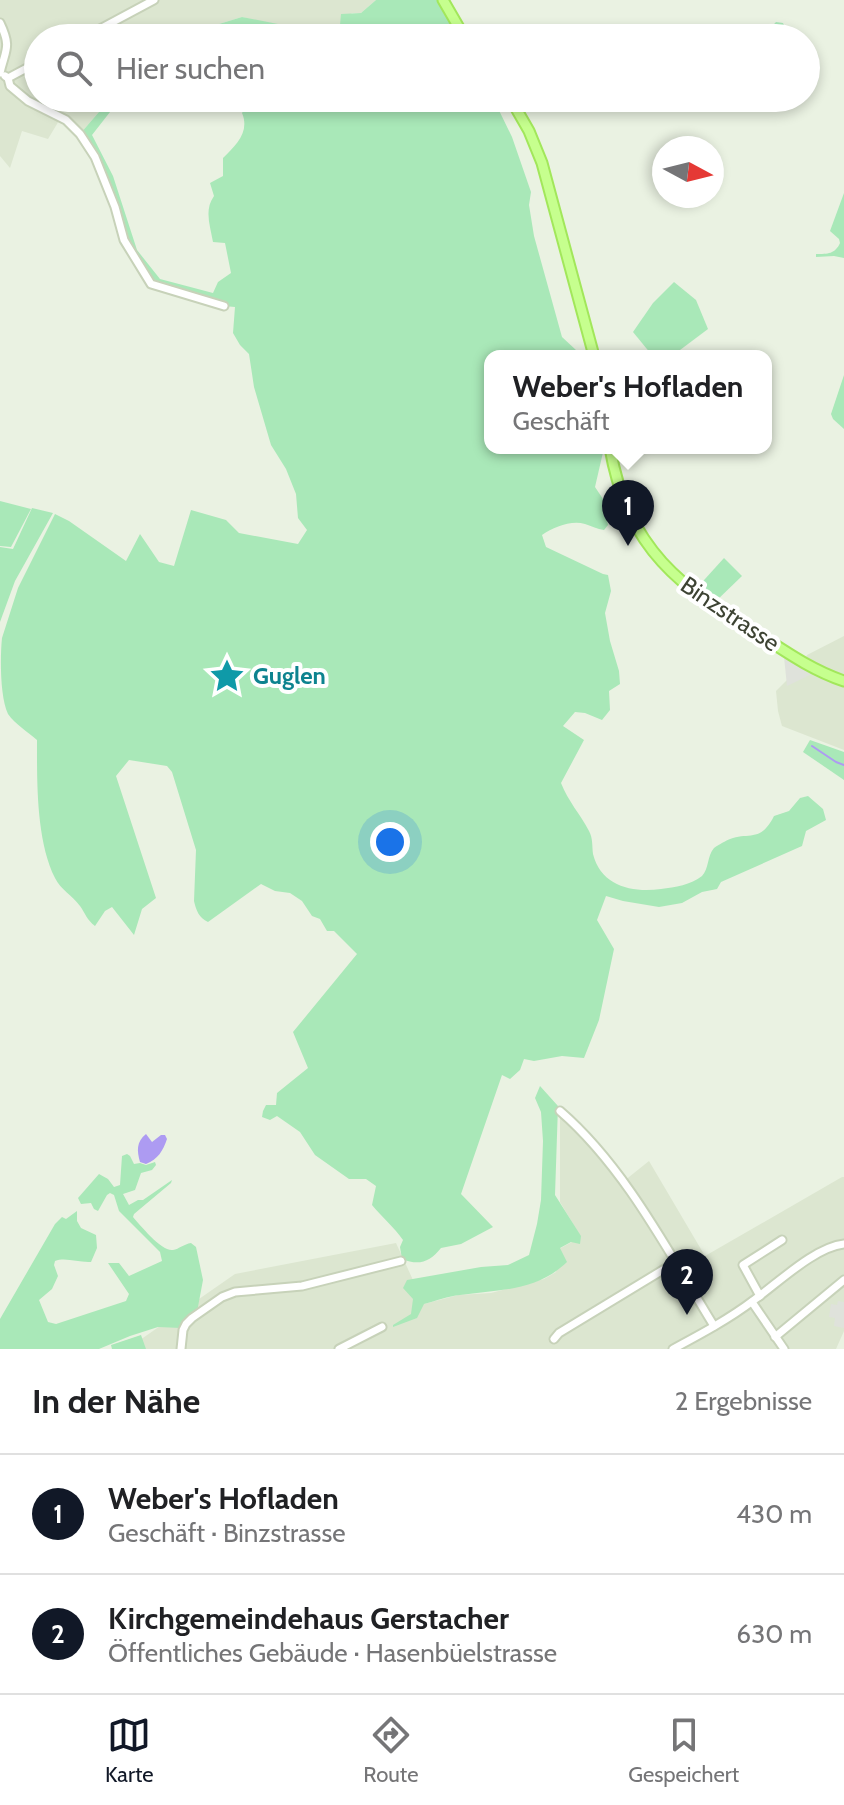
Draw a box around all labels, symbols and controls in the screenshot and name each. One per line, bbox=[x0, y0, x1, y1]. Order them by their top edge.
search box bbox=[24, 24, 820, 112]
icon: search bbox=[52, 46, 96, 90]
text: Hier suchen bbox=[116, 50, 265, 87]
north arrow bbox=[652, 136, 724, 208]
popup bbox=[484, 350, 772, 454]
text: Weber's Hofladen bbox=[513, 368, 743, 405]
text: Geschäft bbox=[513, 405, 610, 437]
pin: 1 bbox=[602, 480, 654, 546]
street label: Binzstrasse bbox=[675, 570, 785, 657]
place icon: Guglen bbox=[208, 657, 246, 695]
place label: Guglen bbox=[253, 661, 326, 690]
your location bbox=[370, 822, 410, 862]
pin: 2 bbox=[661, 1249, 713, 1315]
text: In der Nähe bbox=[32, 1380, 200, 1422]
text: 2 Ergebnisse bbox=[675, 1385, 812, 1417]
text: Weber's Hofladen bbox=[108, 1480, 339, 1517]
text: 1 bbox=[53, 1498, 63, 1530]
text: 430 m bbox=[736, 1498, 812, 1530]
text: Geschäft · Binzstrasse bbox=[108, 1517, 345, 1549]
text: Kirchgemeindehaus Gerstacher bbox=[108, 1600, 509, 1637]
text: 2 bbox=[51, 1618, 65, 1650]
text: 630 m bbox=[736, 1618, 812, 1650]
text: Öffentliches Gebäude · Hasenbüelstrasse bbox=[108, 1637, 557, 1669]
tab: Karte bbox=[105, 1713, 153, 1788]
tab: Route bbox=[363, 1713, 418, 1788]
tab: Gespeichert bbox=[628, 1713, 739, 1788]

